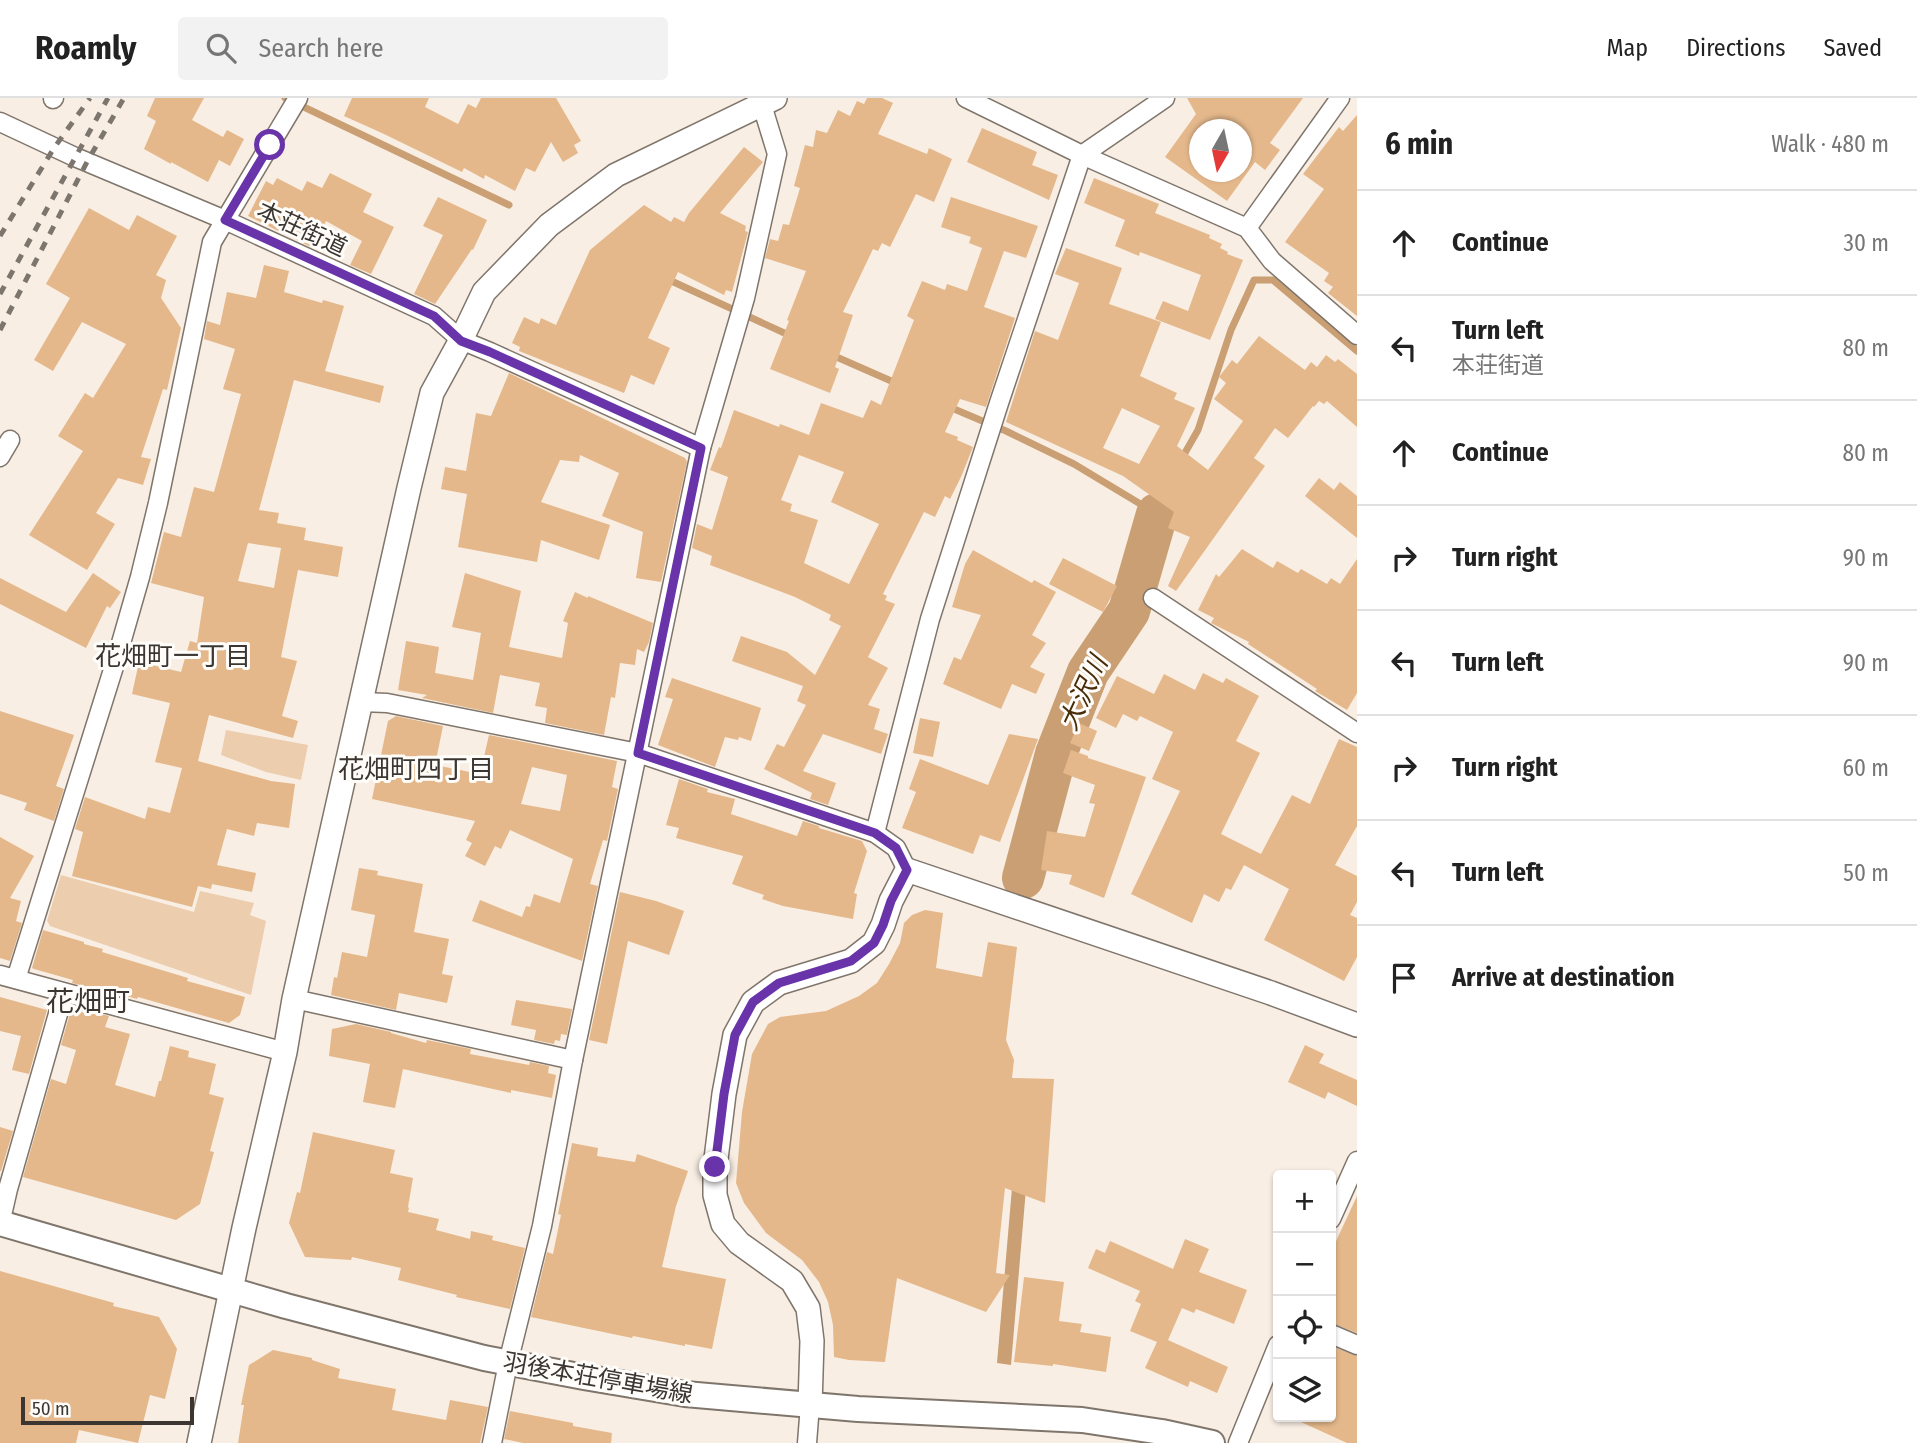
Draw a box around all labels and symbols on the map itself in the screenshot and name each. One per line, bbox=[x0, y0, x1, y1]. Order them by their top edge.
north arrow bbox=[1189, 119, 1252, 182]
route start bbox=[254, 129, 285, 160]
street label: 本荘街道 bbox=[253, 196, 351, 262]
district label: 花畑町一丁目 bbox=[95, 641, 251, 672]
water label: 大沢川 bbox=[1053, 649, 1115, 735]
district label: 花畑町四丁目 bbox=[338, 754, 494, 785]
district label: 花畑町 bbox=[46, 985, 130, 1018]
route end bbox=[699, 1151, 730, 1182]
street label: 羽後本荘停車場線 bbox=[501, 1348, 695, 1408]
scale bar bbox=[21, 1394, 194, 1426]

